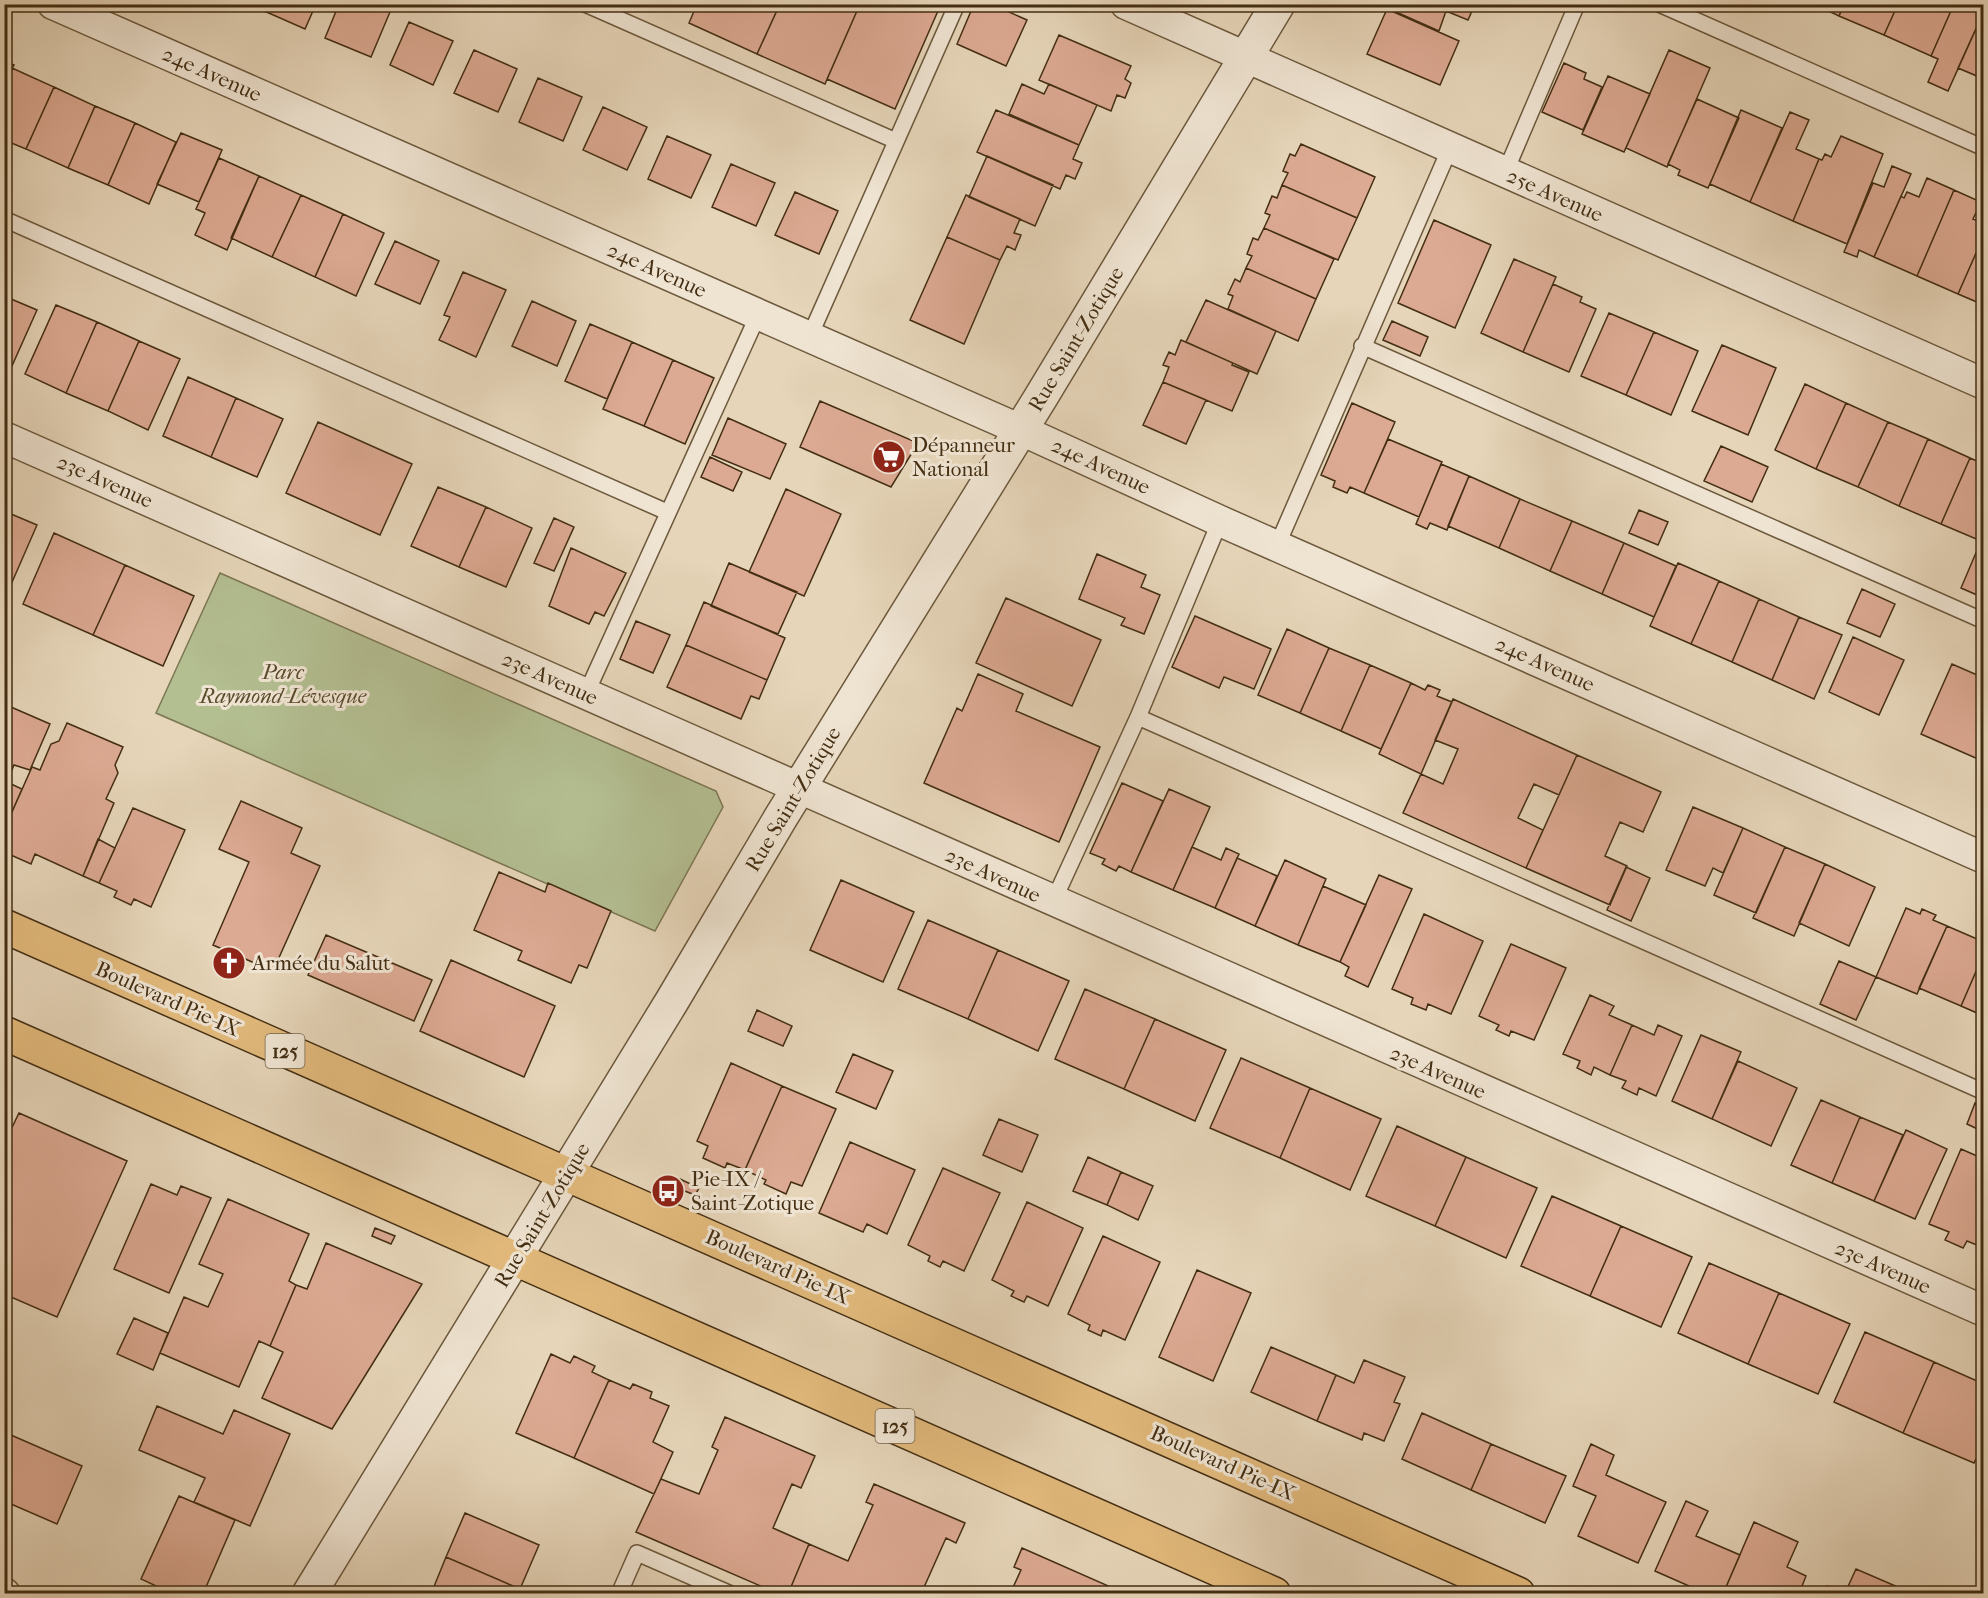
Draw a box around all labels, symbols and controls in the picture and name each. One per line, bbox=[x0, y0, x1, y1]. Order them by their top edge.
street label: 24e Avenue bbox=[159, 42, 265, 106]
street label: 25e Avenue bbox=[1503, 163, 1607, 227]
street label: 24e Avenue bbox=[604, 238, 710, 302]
street label: Rue Saint-Zotique bbox=[1023, 262, 1129, 416]
place label: Dépanneur National bbox=[912, 433, 1015, 481]
street label: 24e Avenue bbox=[1048, 433, 1154, 499]
supermarket icon: Dépanneur National bbox=[871, 439, 907, 475]
street label: 23e Avenue bbox=[53, 449, 157, 513]
street label: 24e Avenue bbox=[1492, 632, 1598, 696]
street label: 23e Avenue bbox=[498, 646, 602, 710]
park label: Parc Raymond-Lévesque bbox=[198, 660, 367, 708]
street label: Rue Saint-Zotique bbox=[740, 722, 846, 876]
street label: 23e Avenue bbox=[942, 843, 1044, 907]
church icon: Armée du Salut bbox=[211, 945, 247, 981]
place label: Armée du Salut bbox=[251, 951, 391, 975]
street label: Boulevard Pie-IX bbox=[92, 956, 245, 1042]
road number: 125 bbox=[266, 1034, 304, 1068]
street label: 23e Avenue bbox=[1386, 1040, 1490, 1104]
street label: Rue Saint-Zotique bbox=[489, 1138, 595, 1292]
place label: Pie-IX / Saint-Zotique bbox=[691, 1167, 814, 1215]
bus stop icon: Pie-IX / Saint-Zotique bbox=[650, 1173, 686, 1209]
street label: Boulevard Pie-IX bbox=[702, 1224, 855, 1310]
street label: 23e Avenue bbox=[1831, 1235, 1935, 1299]
road number: 125 bbox=[876, 1409, 914, 1443]
street label: Boulevard Pie-IX bbox=[1147, 1420, 1300, 1506]

